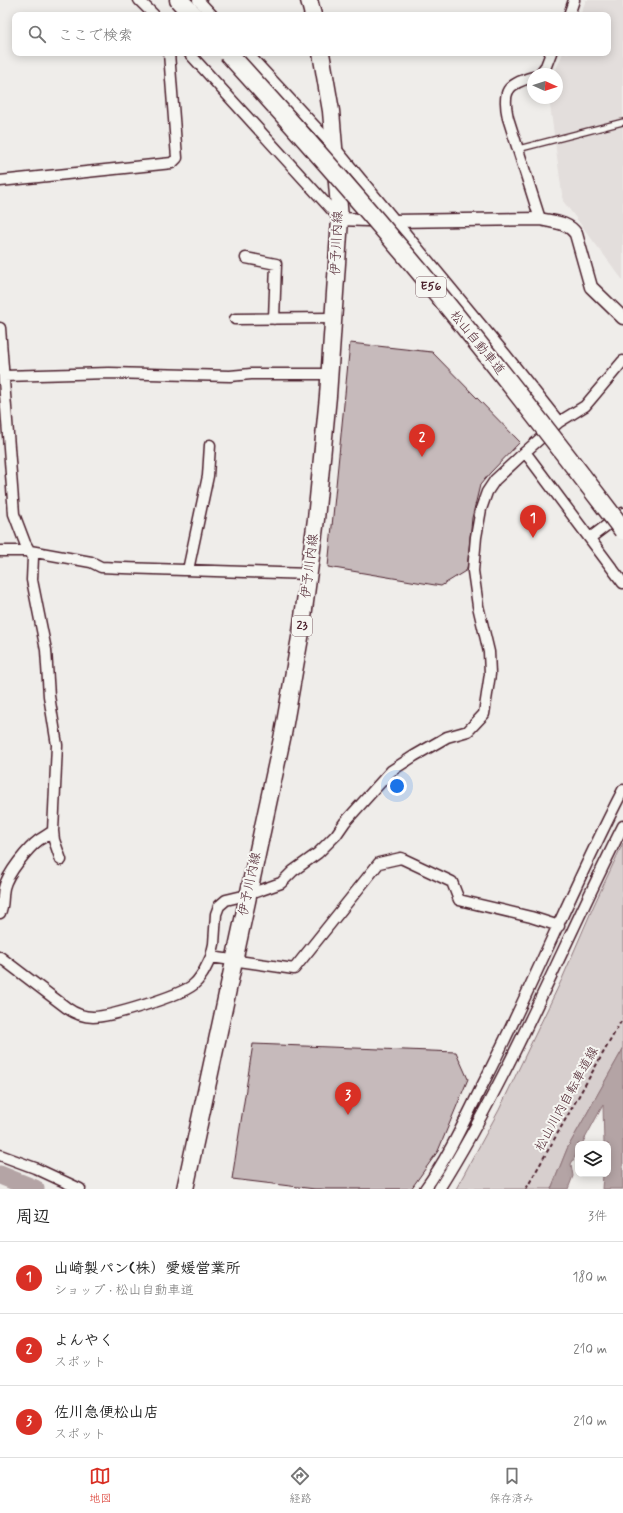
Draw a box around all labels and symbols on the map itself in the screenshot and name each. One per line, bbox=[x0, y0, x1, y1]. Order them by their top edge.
north arrow bbox=[527, 68, 563, 104]
street label: 伊予川内線 bbox=[327, 209, 347, 276]
road number: E56 bbox=[416, 277, 446, 297]
street label: 松山自動車道 bbox=[446, 307, 508, 379]
pin: 2 bbox=[409, 424, 435, 457]
pin: 1 bbox=[520, 505, 546, 538]
street label: 伊予川内線 bbox=[298, 532, 323, 599]
road number: 23 bbox=[292, 616, 312, 636]
your location bbox=[387, 776, 407, 796]
street label: 伊予川内線 bbox=[235, 849, 265, 918]
street label: 松山川内自転車道線 bbox=[531, 1043, 603, 1154]
pin: 3 bbox=[335, 1082, 361, 1115]

